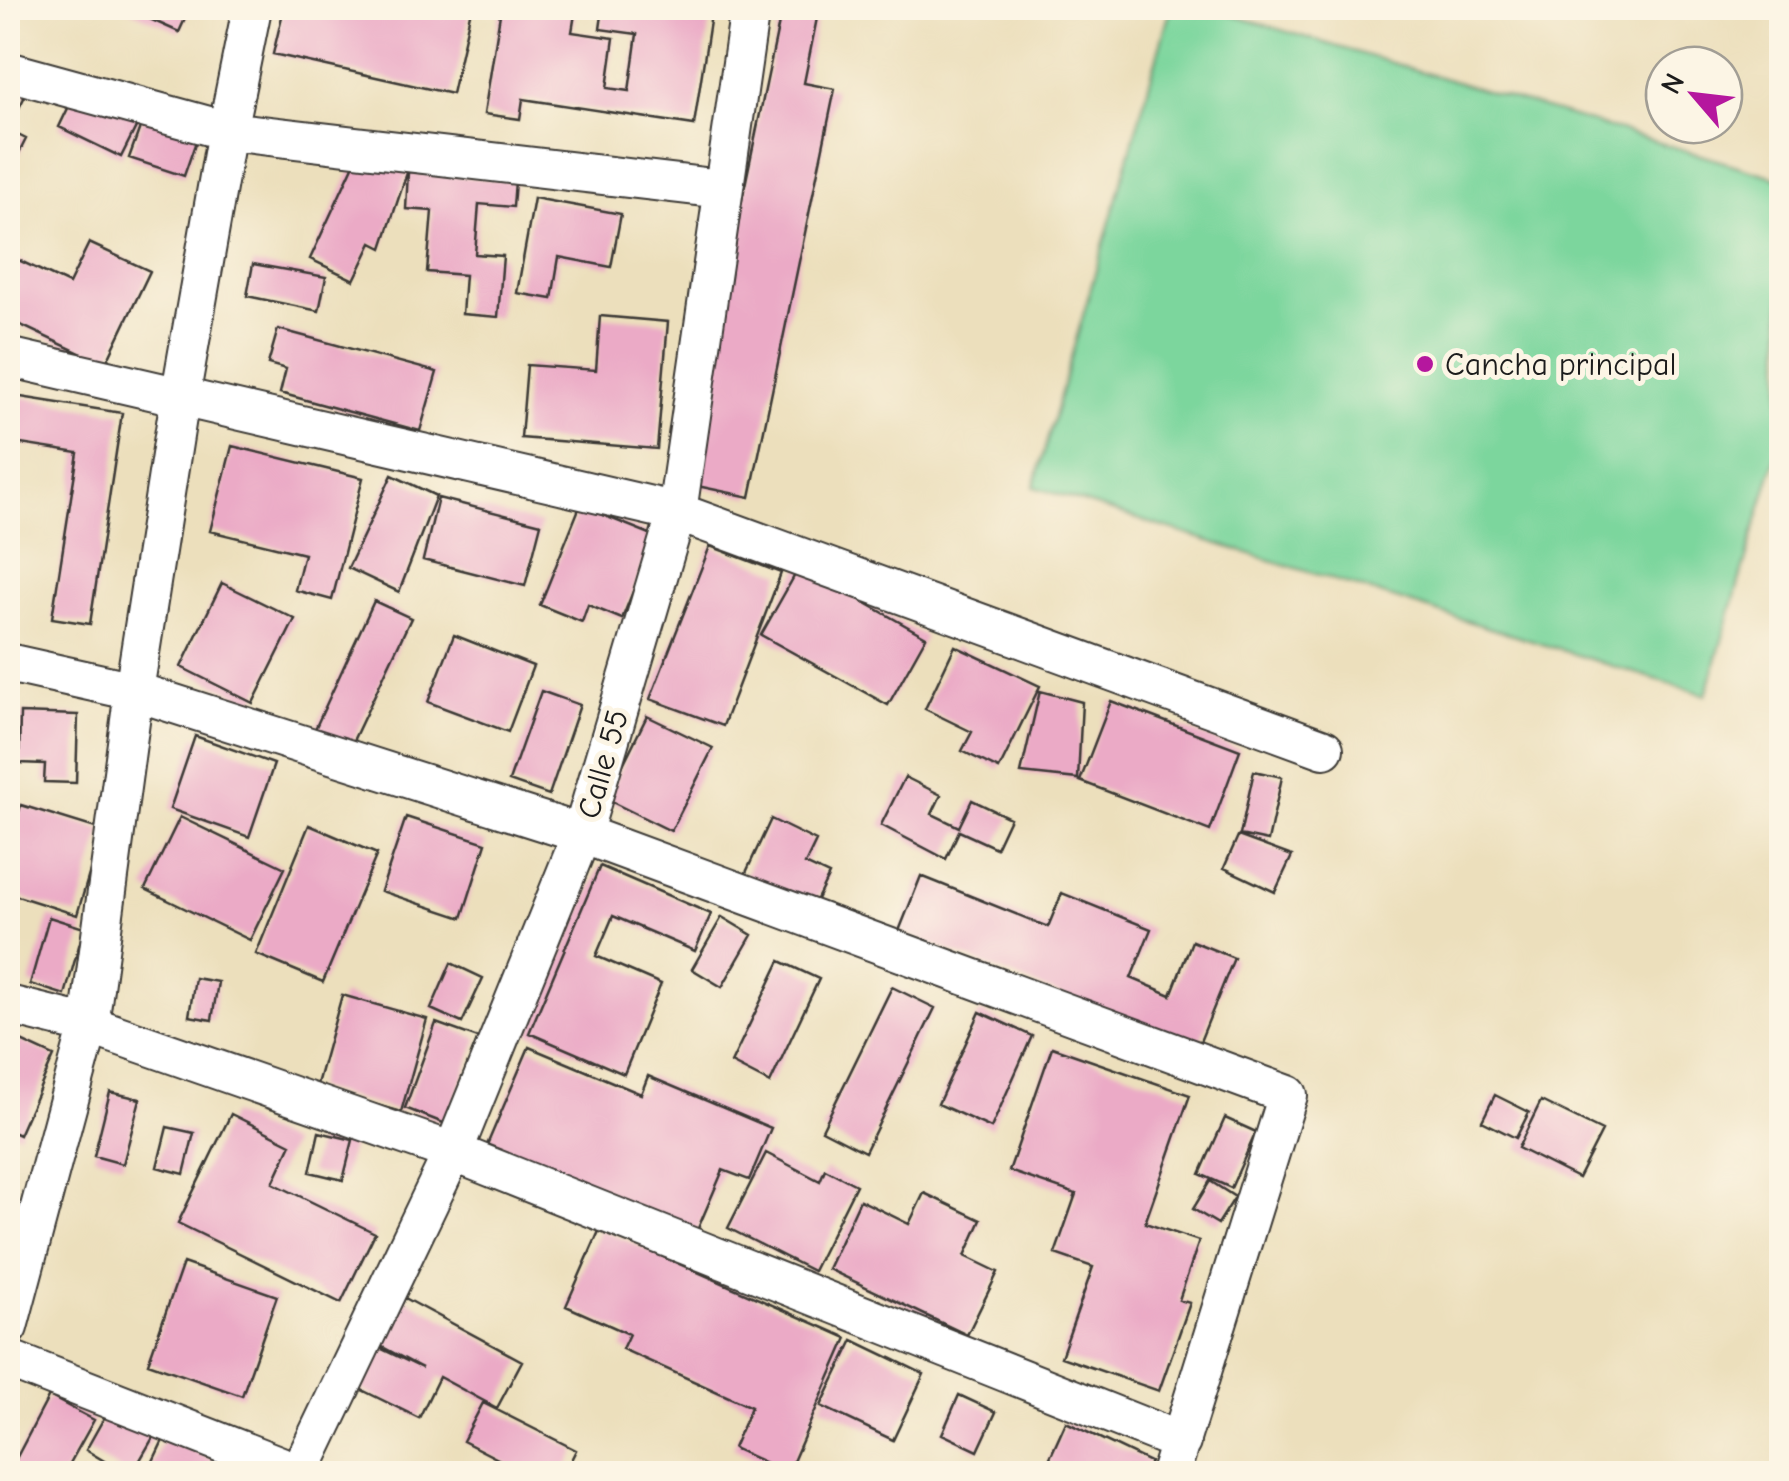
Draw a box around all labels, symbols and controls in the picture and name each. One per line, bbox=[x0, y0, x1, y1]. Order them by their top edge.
north arrow bbox=[1644, 45, 1744, 145]
text: N bbox=[1654, 68, 1691, 99]
place label: Cancha principal bbox=[1445, 346, 1677, 383]
marker: Cancha principal bbox=[1414, 353, 1436, 375]
street label: Calle 55 bbox=[570, 705, 636, 823]

